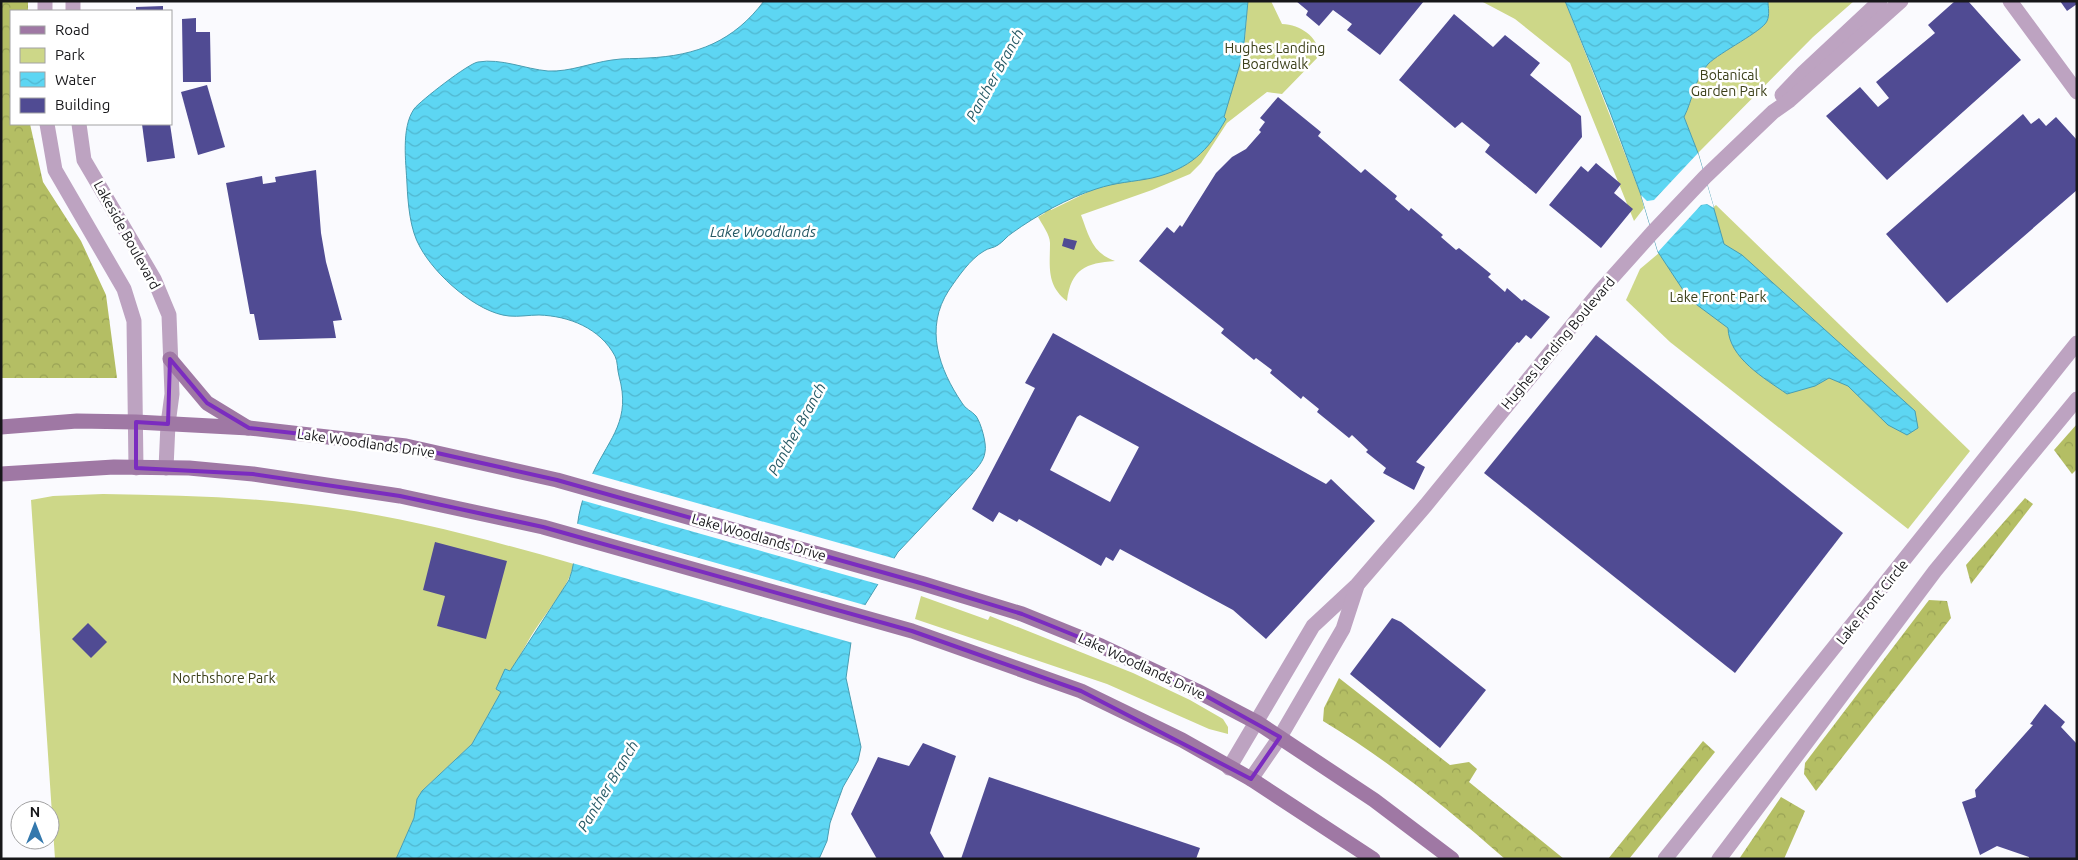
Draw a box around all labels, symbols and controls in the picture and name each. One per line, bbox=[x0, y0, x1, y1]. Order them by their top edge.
legend bbox=[10, 10, 172, 125]
text: Road bbox=[55, 21, 90, 38]
water label: Panther Branch bbox=[962, 26, 1027, 124]
park label: Hughes Landing Boardwalk bbox=[1225, 40, 1325, 72]
text: Park bbox=[55, 46, 85, 63]
park label: Botanical Garden Park bbox=[1691, 67, 1767, 99]
text: Water bbox=[55, 71, 96, 88]
text: Building bbox=[55, 96, 110, 113]
street label: Lakeside Boulevard bbox=[91, 178, 163, 292]
water label: Lake Woodlands bbox=[710, 223, 817, 240]
street label: Hughes Landing Boulevard bbox=[1498, 274, 1618, 412]
park label: Lake Front Park bbox=[1669, 289, 1767, 305]
water label: Panther Branch bbox=[764, 380, 829, 478]
street label: Lake Woodlands Drive bbox=[296, 425, 436, 461]
street label: Lake Woodlands Drive bbox=[690, 510, 828, 564]
street label: Lake Front Circle bbox=[1833, 556, 1911, 648]
street label: Lake Woodlands Drive bbox=[1076, 629, 1208, 703]
park label: Northshore Park bbox=[172, 670, 276, 686]
water label: Panther Branch bbox=[574, 737, 641, 834]
north arrow bbox=[10, 800, 60, 850]
text: N bbox=[30, 804, 40, 820]

